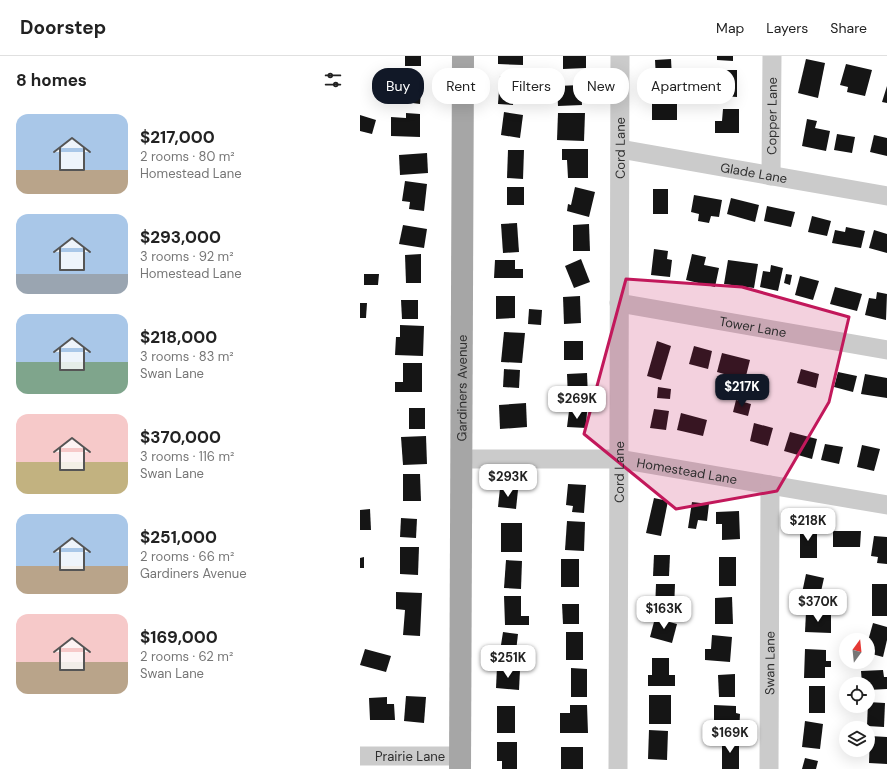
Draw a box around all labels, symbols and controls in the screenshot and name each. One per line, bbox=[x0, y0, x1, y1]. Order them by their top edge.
text: Doorstep bbox=[20, 15, 106, 40]
text: Map bbox=[716, 19, 744, 37]
text: Layers bbox=[766, 19, 808, 37]
text: Share bbox=[830, 19, 867, 37]
chip: Buy bbox=[372, 68, 424, 104]
chip: Rent bbox=[432, 68, 490, 104]
chip: Filters bbox=[498, 68, 565, 104]
chip: New bbox=[573, 68, 629, 104]
chip: Apartment bbox=[637, 68, 735, 104]
text: 8 homes bbox=[16, 69, 87, 91]
icon: filters bbox=[322, 69, 344, 91]
street label: Copper Lane bbox=[763, 77, 781, 155]
street label: Cord Lane bbox=[612, 117, 629, 179]
text: $217,000 bbox=[140, 126, 215, 148]
icon: home bbox=[48, 130, 96, 178]
text: 2 rooms · 80 m² bbox=[140, 148, 235, 165]
street label: Glade Lane bbox=[719, 159, 789, 187]
text: Homestead Lane bbox=[140, 165, 242, 182]
text: $293,000 bbox=[140, 226, 221, 248]
icon: home bbox=[48, 230, 96, 278]
text: 3 rooms · 92 m² bbox=[140, 248, 233, 265]
text: Homestead Lane bbox=[140, 265, 242, 282]
street label: Tower Lane bbox=[718, 313, 788, 341]
text: $218,000 bbox=[140, 326, 217, 348]
icon: home bbox=[48, 330, 96, 378]
street label: Gardiners Avenue bbox=[453, 335, 471, 441]
text: 3 rooms · 83 m² bbox=[140, 348, 234, 365]
text: Swan Lane bbox=[140, 365, 204, 382]
pin: $217K bbox=[714, 374, 770, 408]
text: $217K bbox=[724, 378, 760, 395]
pin: $269K bbox=[549, 386, 605, 420]
text: $269K bbox=[557, 390, 597, 407]
text: $370,000 bbox=[140, 426, 221, 448]
icon: home bbox=[48, 430, 96, 478]
street label: Cord Lane bbox=[611, 441, 628, 503]
text: 3 rooms · 116 m² bbox=[140, 448, 234, 465]
street label: Homestead Lane bbox=[635, 454, 738, 488]
pin: $293K bbox=[480, 464, 536, 498]
text: Swan Lane bbox=[140, 465, 204, 482]
text: $293K bbox=[488, 468, 528, 485]
pin: $218K bbox=[780, 508, 836, 542]
text: $218K bbox=[790, 512, 826, 529]
text: $251,000 bbox=[140, 526, 217, 548]
icon: home bbox=[48, 530, 96, 578]
text: 2 rooms · 66 m² bbox=[140, 548, 234, 565]
text: Gardiners Avenue bbox=[140, 565, 247, 582]
pin: $370K bbox=[790, 589, 846, 623]
text: $370K bbox=[798, 593, 838, 610]
pin: $163K bbox=[636, 596, 692, 630]
text: $163K bbox=[645, 600, 683, 617]
text: $169,000 bbox=[140, 626, 218, 648]
icon: home bbox=[48, 630, 96, 678]
street label: Swan Lane bbox=[761, 631, 778, 695]
north arrow bbox=[839, 633, 875, 669]
map controls bbox=[839, 633, 875, 757]
pin: $251K bbox=[480, 645, 536, 679]
text: 2 rooms · 62 m² bbox=[140, 648, 233, 665]
text: $251K bbox=[490, 649, 526, 666]
text: Swan Lane bbox=[140, 665, 204, 682]
button: locate bbox=[839, 677, 875, 713]
pin: $169K bbox=[702, 720, 758, 754]
button: layers bbox=[839, 721, 875, 757]
text: $169K bbox=[711, 724, 749, 741]
street label: Prairie Lane bbox=[375, 748, 445, 765]

